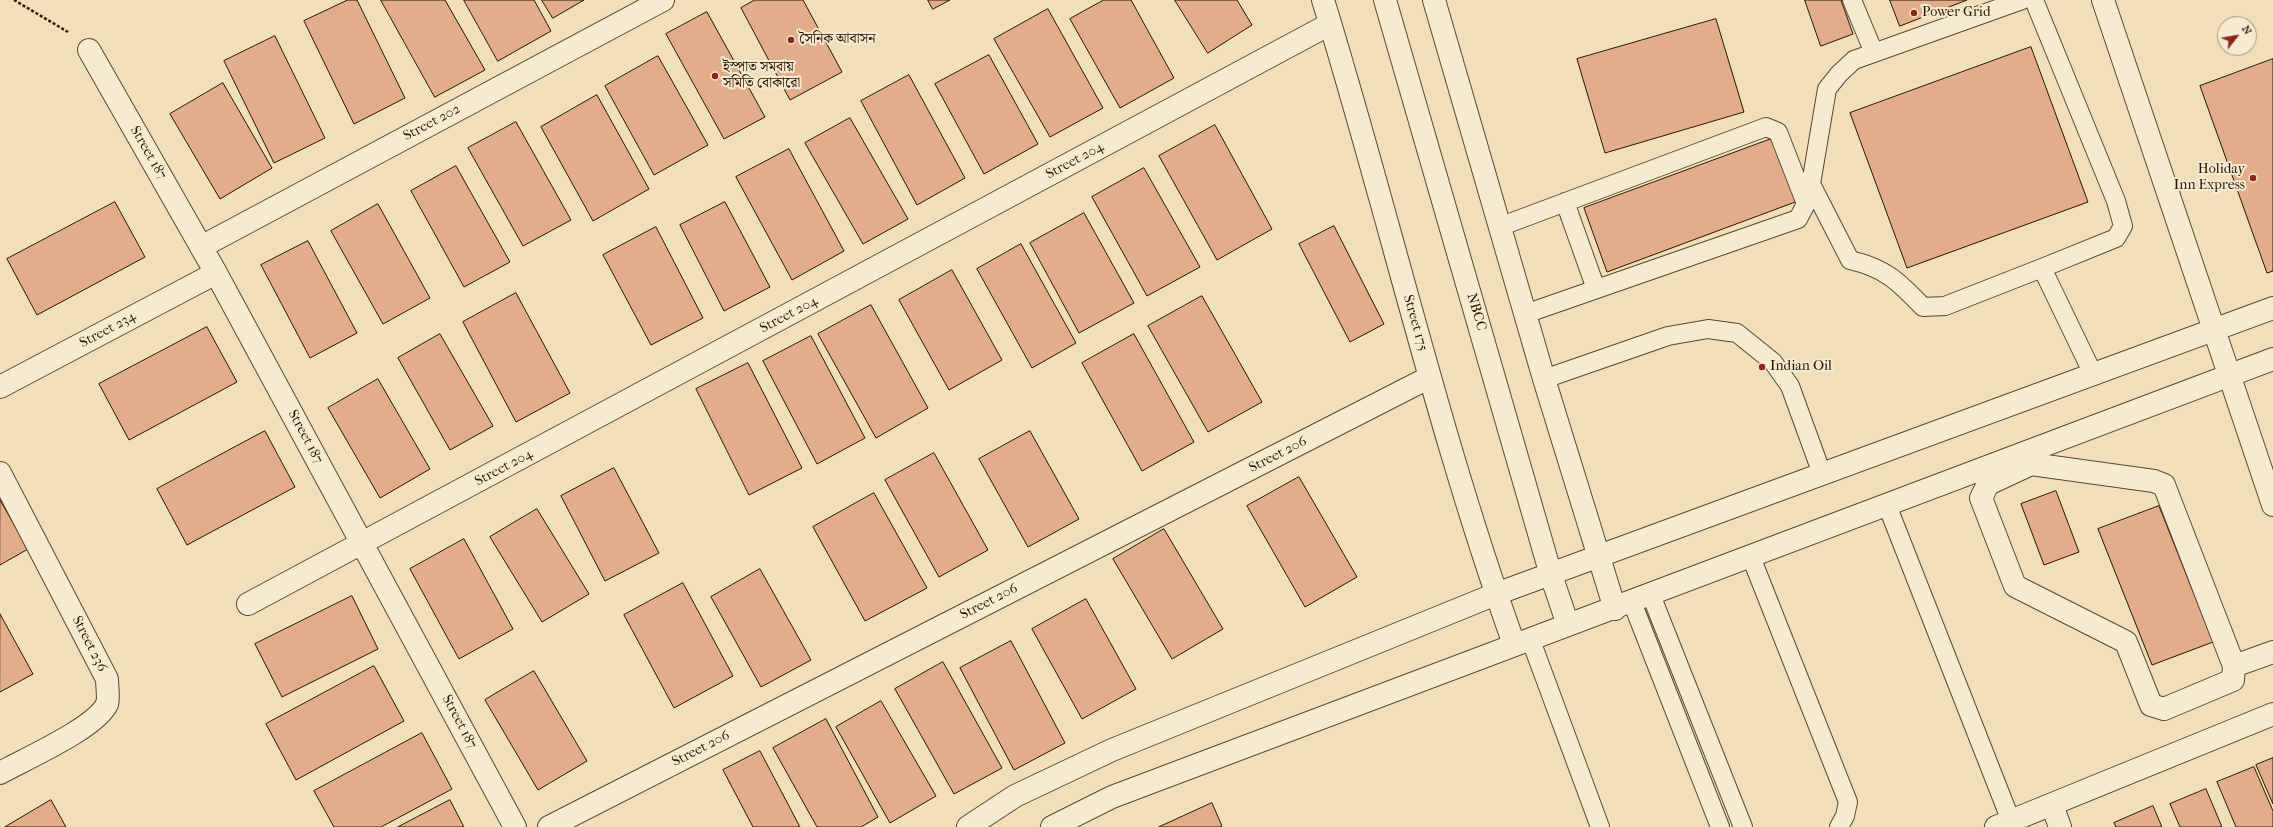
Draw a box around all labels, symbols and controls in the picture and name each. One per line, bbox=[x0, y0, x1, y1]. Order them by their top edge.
place label: Power Grid bbox=[1922, 5, 1991, 21]
marker: Power Grid bbox=[1909, 8, 1919, 18]
north arrow bbox=[2217, 16, 2257, 56]
text: N bbox=[2239, 23, 2255, 37]
place label: সৈনিক আবাসন bbox=[799, 32, 876, 48]
marker: সৈনিক আবাসন bbox=[786, 35, 796, 45]
place label: ইস্পাত সমবায় সমিতি বোকারো bbox=[723, 60, 800, 92]
marker: ইস্পাত সমবায় সমিতি বোকারো bbox=[710, 71, 720, 81]
street label: Street 202 bbox=[401, 101, 463, 145]
street label: Street 187 bbox=[126, 123, 170, 183]
street label: Street 204 bbox=[1043, 139, 1107, 183]
place label: Holiday Inn Express bbox=[2174, 162, 2245, 194]
marker: Holiday Inn Express bbox=[2248, 173, 2258, 183]
street label: NBCC bbox=[1463, 291, 1489, 333]
street label: Street 204 bbox=[757, 293, 821, 337]
street label: Street 175 bbox=[1399, 293, 1431, 353]
street label: Street 234 bbox=[77, 308, 139, 352]
place label: Indian Oil bbox=[1770, 359, 1832, 375]
marker: Indian Oil bbox=[1757, 362, 1767, 372]
street label: Street 187 bbox=[284, 407, 326, 467]
street label: Street 206 bbox=[1246, 433, 1310, 477]
street label: Street 204 bbox=[472, 446, 536, 490]
street label: Street 206 bbox=[957, 580, 1021, 624]
street label: Street 236 bbox=[68, 613, 110, 675]
street label: Street 187 bbox=[438, 692, 480, 752]
street label: Street 206 bbox=[669, 727, 733, 771]

